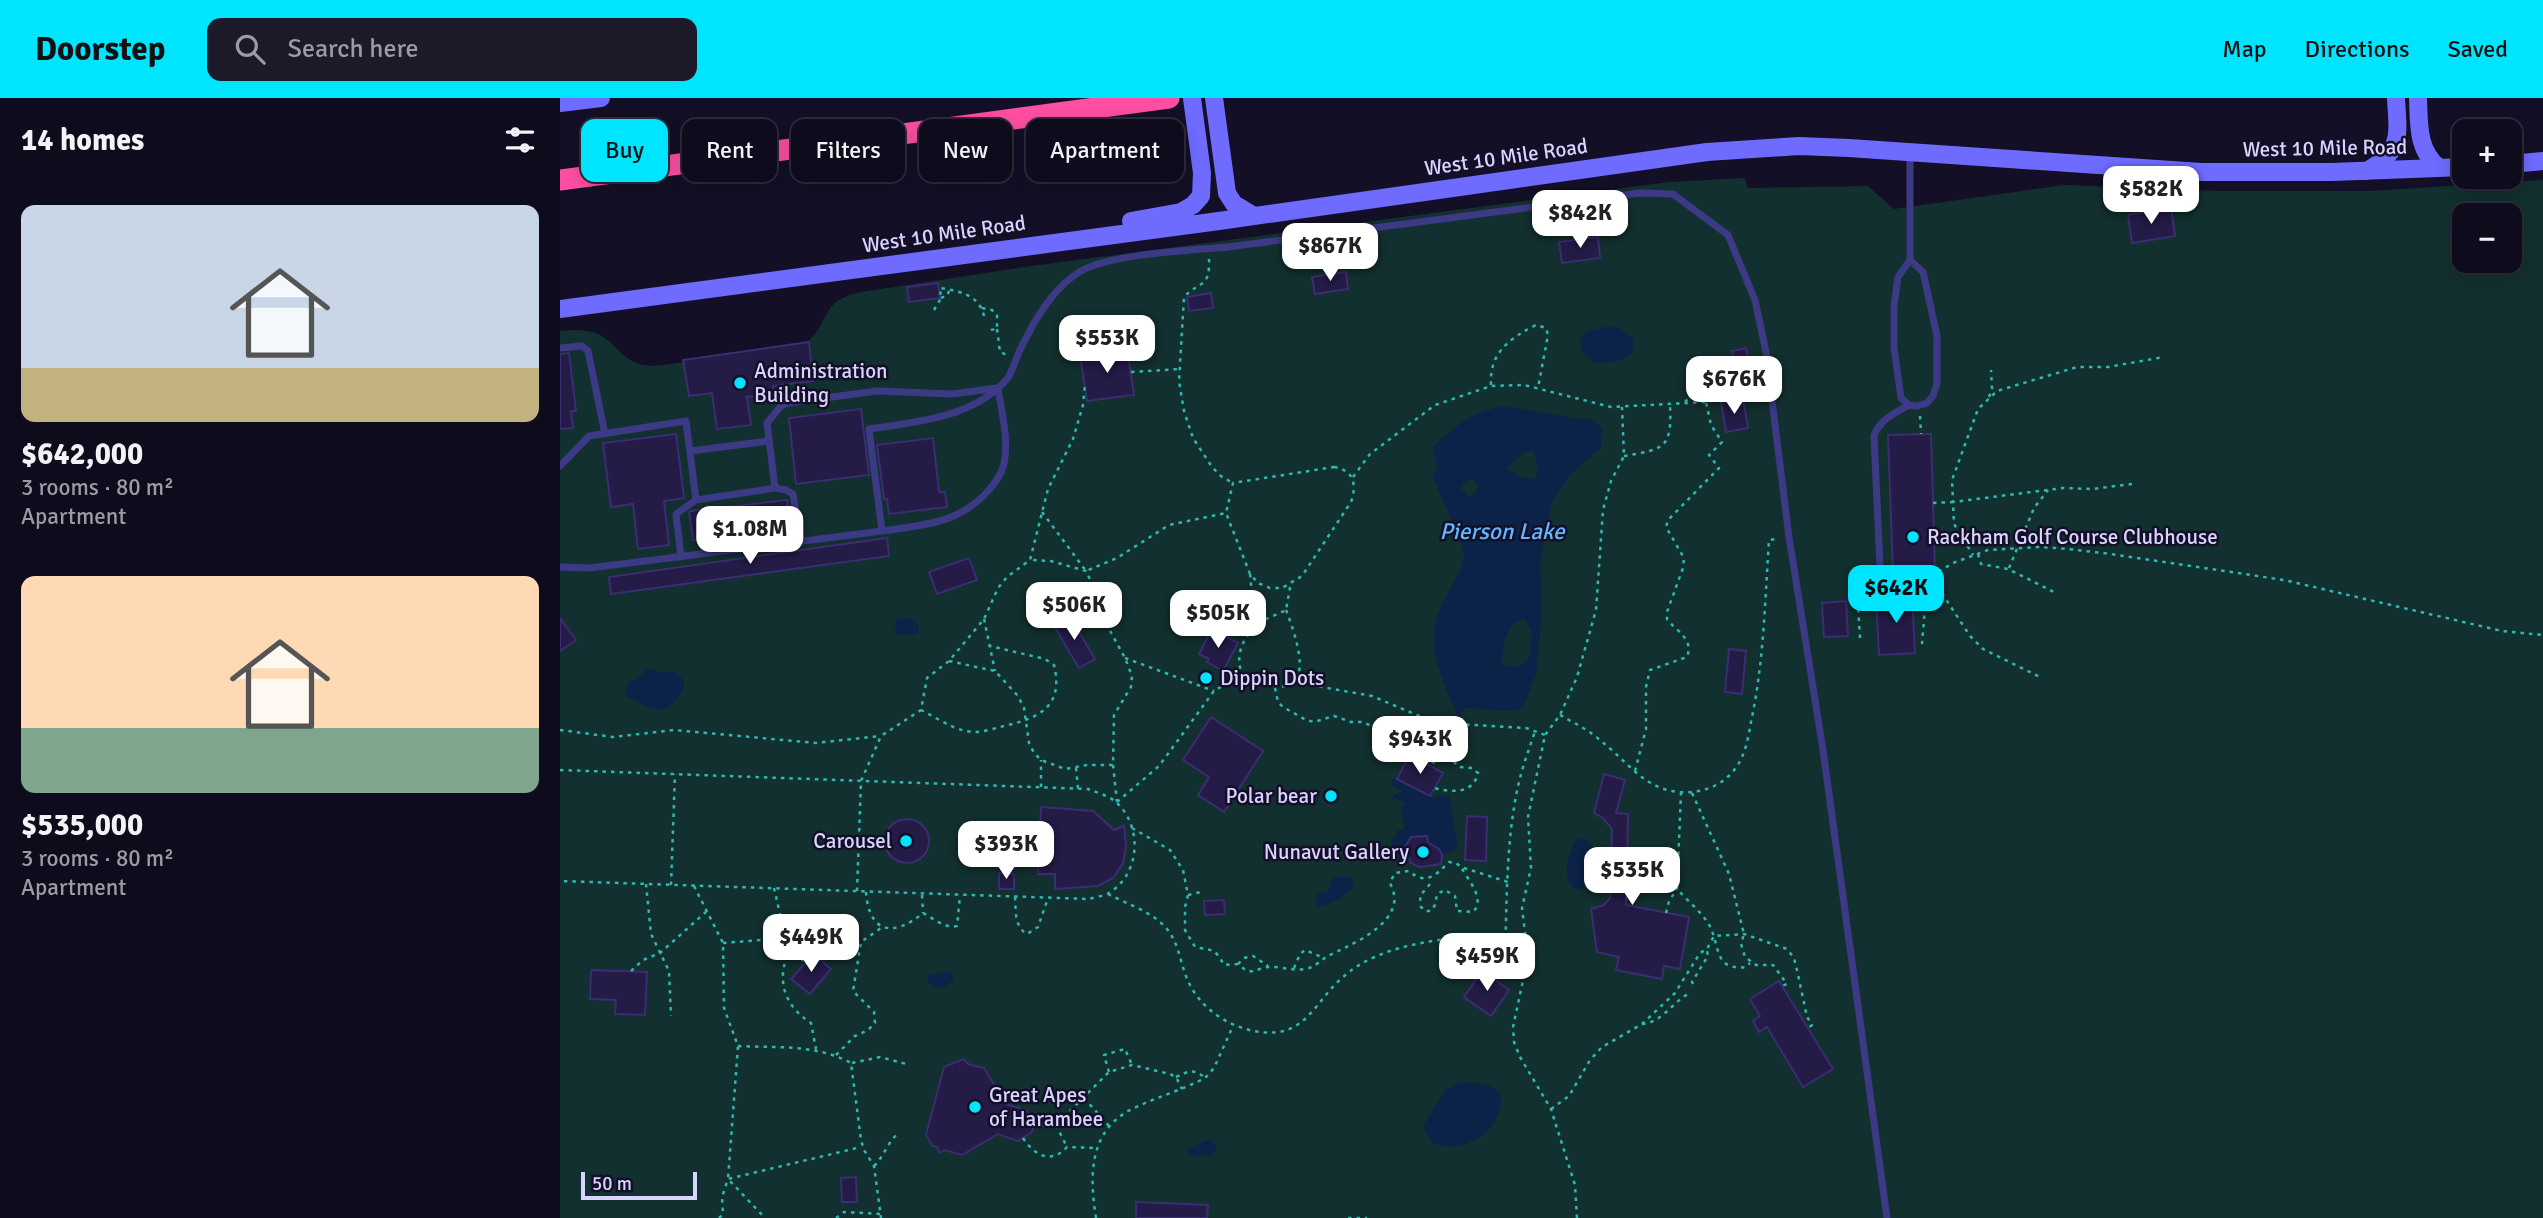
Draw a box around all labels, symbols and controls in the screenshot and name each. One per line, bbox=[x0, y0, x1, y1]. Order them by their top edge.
search box bbox=[207, 18, 697, 81]
text: Doorstep bbox=[35, 29, 165, 70]
icon: search bbox=[231, 30, 269, 68]
text: Search here bbox=[287, 33, 419, 65]
text: Map bbox=[2222, 34, 2267, 64]
text: Directions bbox=[2305, 34, 2410, 64]
text: Saved bbox=[2448, 34, 2508, 64]
chip: Buy bbox=[581, 119, 668, 182]
chip: Rent bbox=[682, 119, 777, 182]
chip: Filters bbox=[791, 119, 905, 182]
chip: New bbox=[919, 119, 1012, 182]
chip: Apartment bbox=[1026, 119, 1184, 182]
map controls bbox=[2452, 119, 2522, 273]
button: + bbox=[2452, 119, 2522, 189]
icon: filters bbox=[501, 121, 539, 159]
text: 14 homes bbox=[21, 122, 144, 159]
street label: West 10 Mile Road bbox=[1423, 133, 1589, 181]
street label: West 10 Mile Road bbox=[2242, 134, 2408, 162]
pin: $582K bbox=[2102, 166, 2200, 226]
text: $582K bbox=[2119, 174, 2183, 203]
pin: $842K bbox=[1531, 190, 1629, 250]
text: $842K bbox=[1548, 198, 1612, 227]
button: − bbox=[2452, 203, 2522, 273]
street label: West 10 Mile Road bbox=[861, 210, 1027, 258]
pin: $867K bbox=[1281, 223, 1379, 283]
text: $867K bbox=[1298, 231, 1362, 260]
icon: home bbox=[217, 250, 343, 376]
pin: $553K bbox=[1058, 316, 1156, 375]
text: $553K bbox=[1075, 323, 1139, 352]
pin: $676K bbox=[1685, 356, 1783, 416]
place label: Administration Building bbox=[754, 358, 888, 408]
text: $676K bbox=[1702, 364, 1766, 393]
marker: Administration Building bbox=[732, 375, 748, 391]
text: $642,000 bbox=[21, 436, 143, 473]
text: 3 rooms · 80 m² bbox=[21, 473, 174, 502]
text: Apartment bbox=[21, 502, 126, 531]
pin: $1.08M bbox=[693, 506, 807, 566]
text: $1.08M bbox=[712, 514, 788, 543]
water label: Pierson Lake bbox=[1440, 517, 1566, 546]
place label: Rackham Golf Course Clubhouse bbox=[1927, 524, 2218, 550]
marker: Rackham Golf Course Clubhouse bbox=[1905, 529, 1921, 545]
pin: $642K bbox=[1847, 566, 1945, 625]
text: $642K bbox=[1864, 573, 1928, 602]
pin: $506K bbox=[1025, 582, 1123, 642]
text: $506K bbox=[1042, 590, 1106, 619]
pin: $505K bbox=[1169, 590, 1267, 650]
text: $505K bbox=[1186, 598, 1250, 627]
icon: home bbox=[217, 621, 343, 747]
place label: Dippin Dots bbox=[1220, 665, 1324, 691]
marker: Dippin Dots bbox=[1198, 670, 1214, 686]
pin: $943K bbox=[1371, 716, 1469, 776]
text: $943K bbox=[1388, 724, 1452, 753]
place label: Polar bear bbox=[1226, 783, 1317, 809]
marker: Polar bear bbox=[1323, 788, 1339, 804]
text: $535,000 bbox=[21, 807, 143, 844]
pin: $393K bbox=[957, 822, 1055, 881]
place label: Carousel bbox=[813, 828, 892, 854]
text: $393K bbox=[974, 829, 1038, 858]
marker: Carousel bbox=[898, 833, 914, 849]
place label: Nunavut Gallery bbox=[1264, 839, 1409, 865]
text: 3 rooms · 80 m² bbox=[21, 844, 174, 873]
marker: Nunavut Gallery bbox=[1415, 844, 1431, 860]
pin: $535K bbox=[1583, 848, 1681, 907]
text: $535K bbox=[1600, 855, 1664, 884]
text: Apartment bbox=[21, 873, 126, 902]
pin: $449K bbox=[762, 914, 860, 974]
text: $449K bbox=[779, 922, 843, 951]
pin: $459K bbox=[1438, 934, 1536, 993]
text: $459K bbox=[1455, 941, 1519, 970]
place label: Great Apes of Harambee bbox=[989, 1082, 1103, 1132]
marker: Great Apes of Harambee bbox=[967, 1099, 983, 1115]
scale bar bbox=[581, 1169, 696, 1201]
text: 50 m bbox=[592, 1172, 632, 1196]

